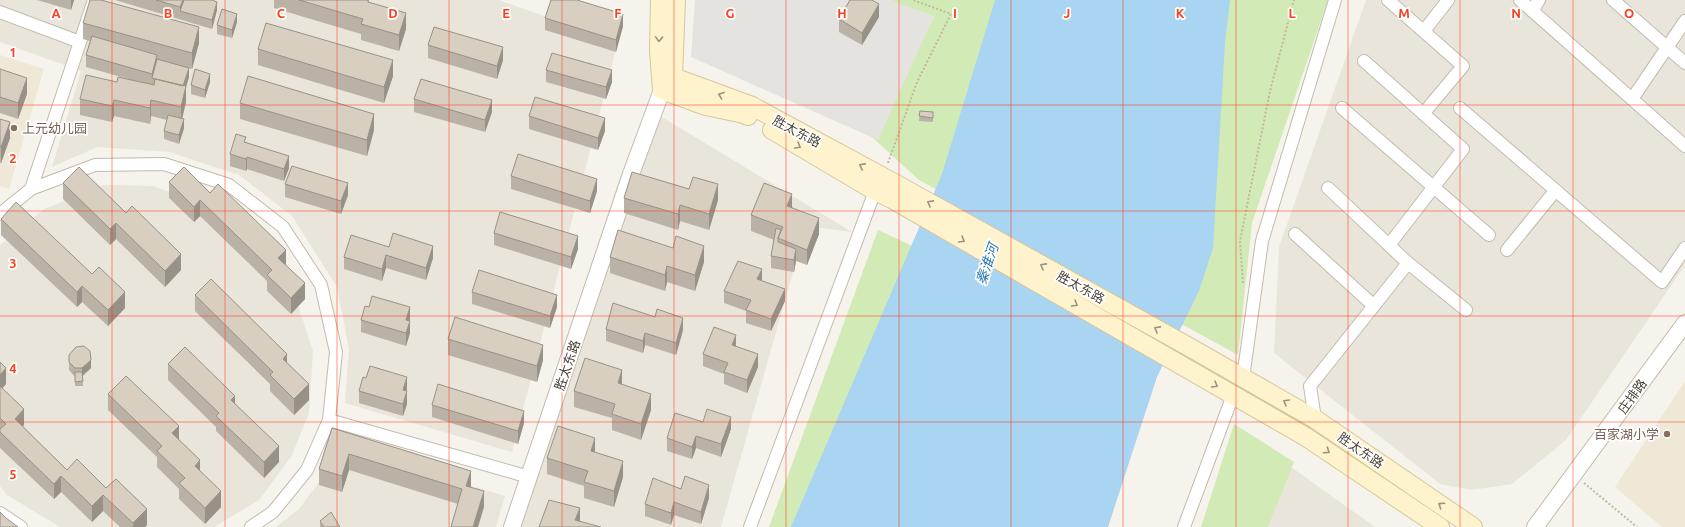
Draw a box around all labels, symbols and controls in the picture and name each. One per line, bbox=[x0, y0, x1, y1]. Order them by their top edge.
text: A bbox=[51, 6, 61, 20]
text: B bbox=[164, 6, 173, 20]
text: C bbox=[277, 6, 286, 20]
text: D bbox=[388, 6, 398, 20]
text: E bbox=[502, 6, 510, 20]
text: F bbox=[614, 6, 622, 20]
text: G bbox=[726, 6, 735, 20]
text: H bbox=[837, 6, 847, 20]
text: I bbox=[953, 6, 957, 20]
text: J bbox=[1064, 6, 1070, 20]
text: K bbox=[1176, 6, 1185, 20]
text: L bbox=[1288, 6, 1296, 20]
text: M bbox=[1398, 6, 1410, 20]
text: N bbox=[1511, 6, 1521, 20]
text: O bbox=[1624, 6, 1634, 20]
one-way arrow bbox=[655, 36, 663, 42]
text: 1 bbox=[9, 45, 17, 59]
one-way arrow bbox=[718, 91, 725, 100]
street label: 胜太东路 bbox=[771, 113, 823, 149]
place label: 上元幼儿园 bbox=[22, 121, 87, 135]
marker: 上元幼儿园 bbox=[9, 123, 19, 133]
one-way arrow bbox=[794, 141, 801, 148]
text: 2 bbox=[9, 151, 17, 165]
one-way arrow bbox=[859, 163, 866, 170]
one-way arrow bbox=[927, 200, 934, 207]
one-way arrow bbox=[958, 235, 965, 242]
water label: 秦淮河 bbox=[973, 239, 1002, 286]
text: 3 bbox=[9, 256, 17, 270]
one-way arrow bbox=[1040, 263, 1047, 271]
street label: 胜太东路 bbox=[1055, 268, 1107, 306]
one-way arrow bbox=[1071, 300, 1078, 307]
one-way arrow bbox=[1154, 327, 1161, 334]
street label: 胜太东路 bbox=[552, 338, 582, 392]
text: 4 bbox=[9, 361, 17, 375]
street label: 庄排路 bbox=[1615, 376, 1649, 416]
one-way arrow bbox=[1211, 380, 1218, 387]
one-way arrow bbox=[1283, 400, 1290, 407]
place label: 百家湖小学 bbox=[1594, 427, 1659, 441]
marker: 百家湖小学 bbox=[1662, 429, 1672, 439]
street label: 胜太东路 bbox=[1336, 430, 1386, 470]
one-way arrow bbox=[1323, 446, 1330, 454]
text: 5 bbox=[9, 467, 17, 481]
one-way arrow bbox=[1438, 502, 1445, 510]

